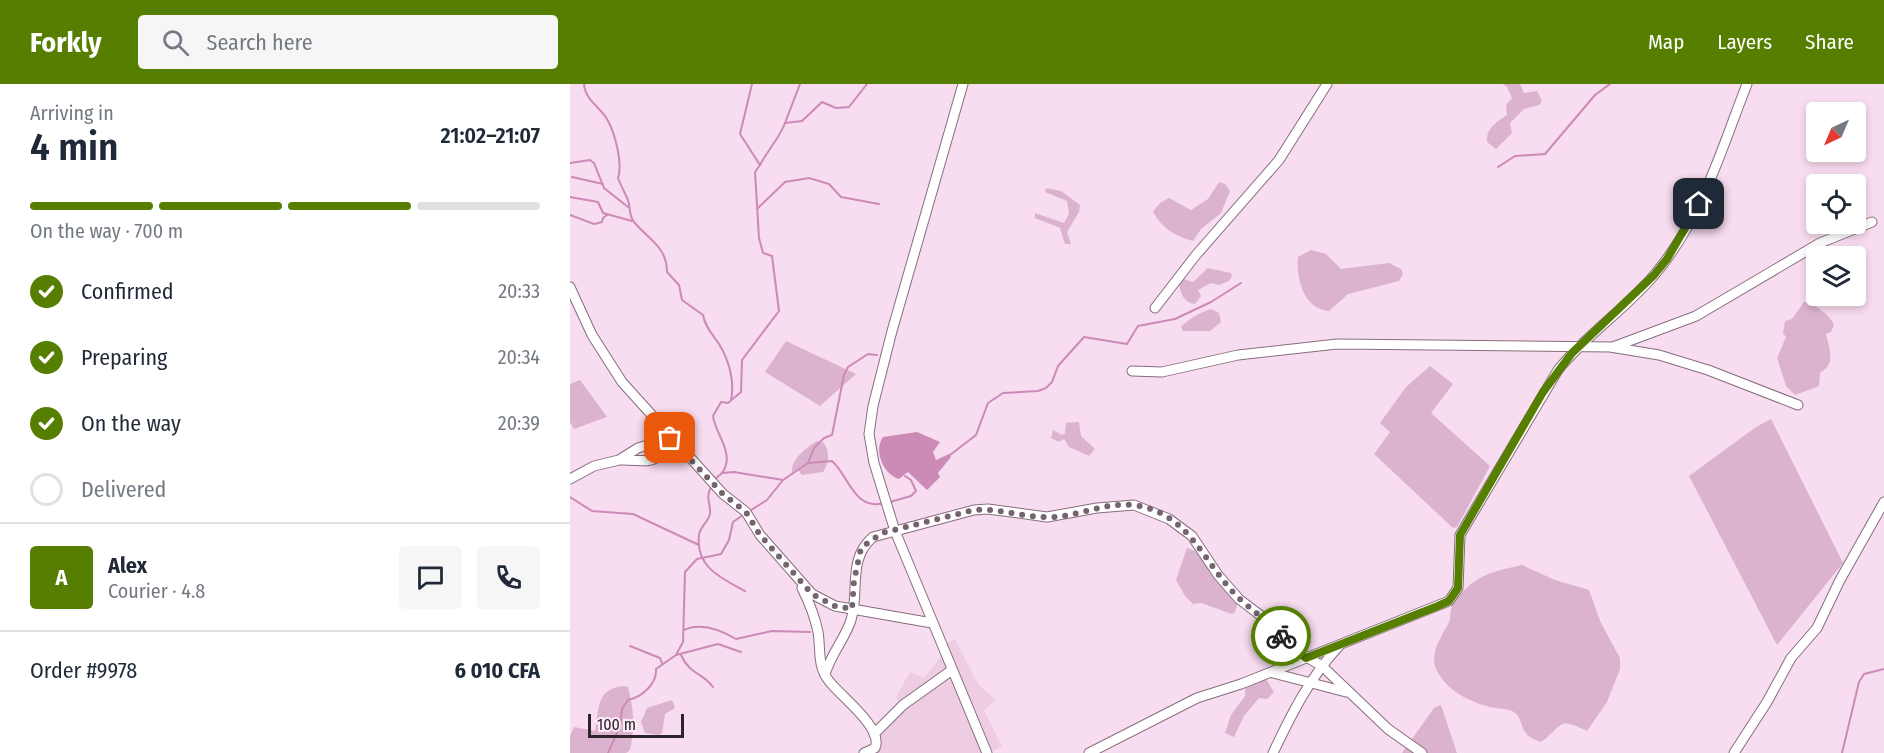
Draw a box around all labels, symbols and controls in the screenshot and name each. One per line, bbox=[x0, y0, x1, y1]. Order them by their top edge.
search box bbox=[138, 15, 558, 69]
text: Forkly bbox=[30, 26, 102, 59]
icon: search bbox=[159, 26, 192, 59]
text: Search here bbox=[207, 29, 313, 56]
text: Map bbox=[1648, 29, 1684, 55]
text: Layers bbox=[1717, 29, 1772, 55]
text: Share bbox=[1805, 29, 1854, 55]
text: Arriving in bbox=[30, 101, 114, 125]
north arrow bbox=[1806, 102, 1866, 162]
map controls bbox=[1806, 102, 1866, 306]
text: 21:02–21:07 bbox=[441, 122, 540, 149]
text: 4 min bbox=[30, 124, 119, 170]
button: locate bbox=[1806, 174, 1866, 234]
pin bbox=[1673, 178, 1724, 229]
icon: home bbox=[1682, 187, 1715, 220]
text: On the way · 700 m bbox=[30, 219, 183, 243]
button: layers bbox=[1806, 246, 1866, 306]
icon: check bbox=[30, 275, 63, 308]
text: Confirmed bbox=[81, 278, 174, 305]
text: 20:33 bbox=[498, 279, 540, 303]
icon: check bbox=[30, 341, 63, 374]
text: Preparing bbox=[81, 344, 167, 371]
text: 20:34 bbox=[498, 345, 540, 369]
icon: check bbox=[30, 407, 63, 440]
text: On the way bbox=[81, 410, 181, 437]
text: 20:39 bbox=[498, 411, 540, 435]
pin bbox=[644, 412, 695, 463]
icon: bag bbox=[653, 421, 686, 454]
text: Delivered bbox=[81, 476, 166, 503]
button: chat bbox=[399, 546, 462, 609]
button: phone bbox=[477, 546, 540, 609]
text: Alex bbox=[108, 552, 147, 579]
text: A bbox=[56, 564, 67, 591]
text: Courier · 4.8 bbox=[108, 579, 205, 603]
courier bbox=[1251, 606, 1311, 666]
icon: bike bbox=[1265, 620, 1298, 653]
text: Order #9978 bbox=[30, 657, 137, 684]
text: 6 010 CFA bbox=[454, 657, 540, 684]
scale bar bbox=[588, 711, 684, 738]
text: 100 m bbox=[597, 715, 636, 734]

